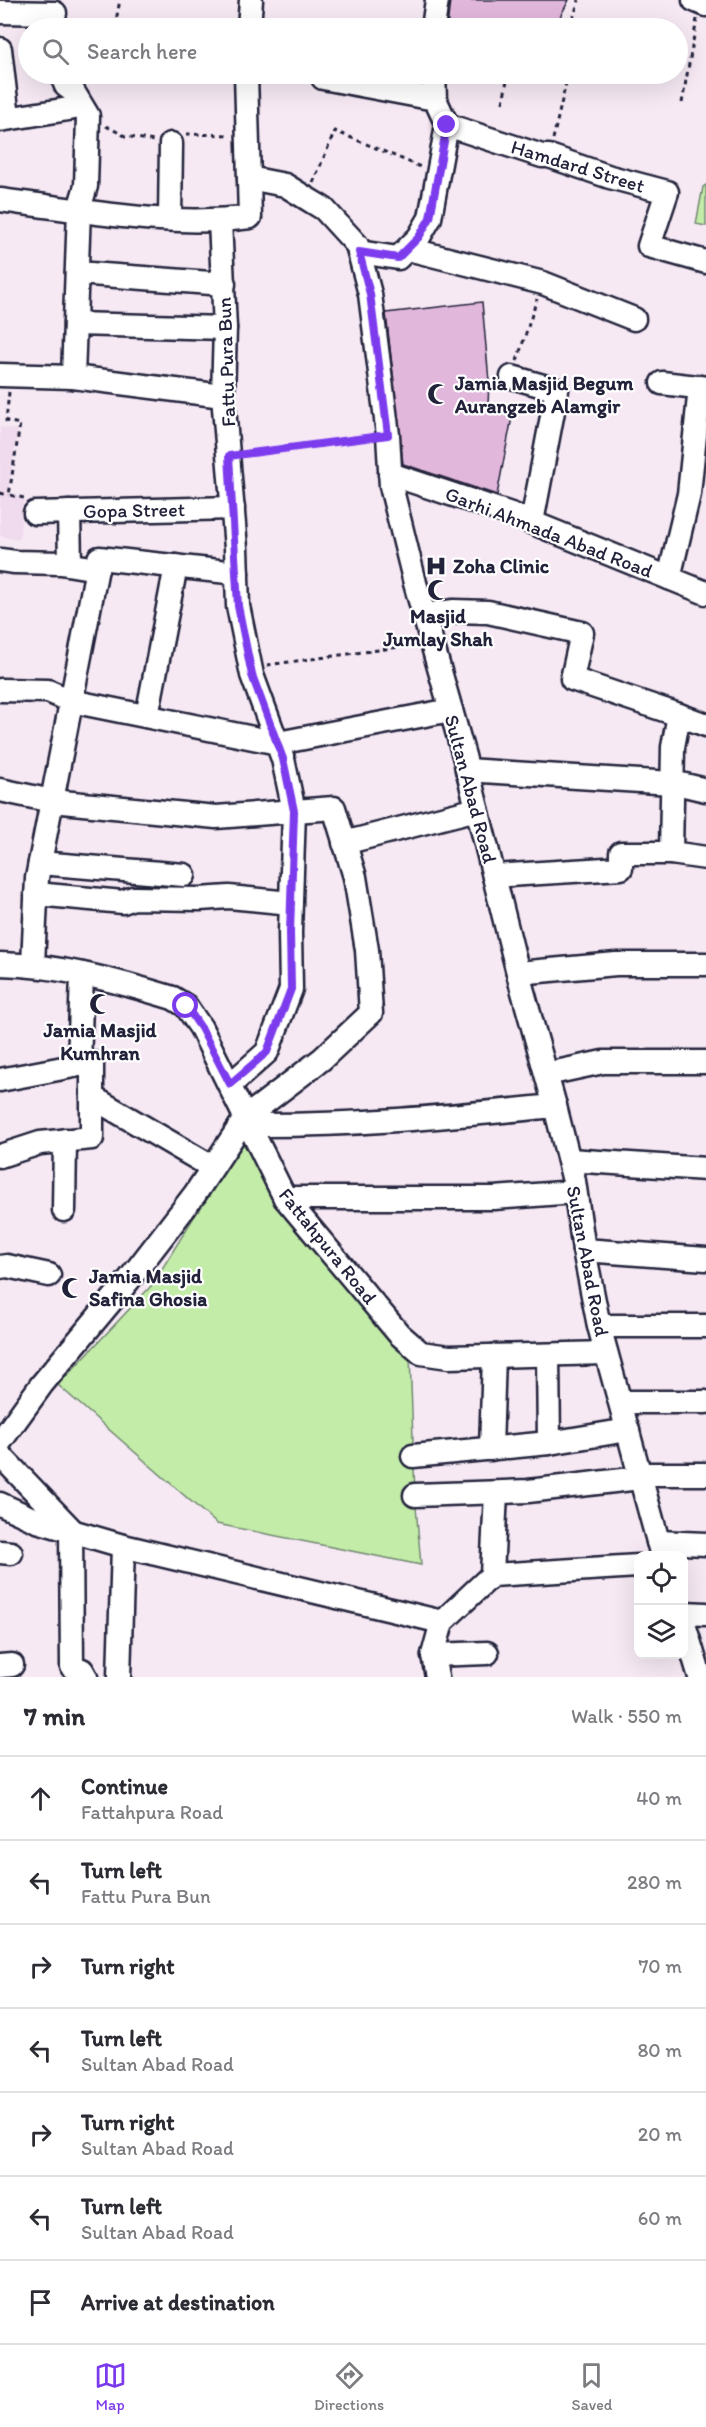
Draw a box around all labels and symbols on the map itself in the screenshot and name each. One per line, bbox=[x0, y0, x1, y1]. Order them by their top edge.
route end bbox=[433, 111, 459, 137]
street label: Hamdard Street bbox=[508, 134, 648, 198]
street label: Fattu Pura Bun bbox=[212, 296, 240, 427]
place label: Jamia Masjid Begum Aurangzeb Alamgir bbox=[454, 371, 633, 419]
mosque icon: Jamia Masjid Begum Aurangzeb Alamgir bbox=[426, 382, 450, 406]
street label: Garhi Ahmada Abad Road bbox=[442, 481, 656, 583]
street label: Gopa Street bbox=[83, 497, 185, 523]
hospital icon: Zoha Clinic bbox=[424, 554, 448, 578]
place label: Zoha Clinic bbox=[453, 554, 550, 578]
mosque icon: Masjid Jumlay Shah bbox=[426, 578, 450, 602]
place label: Masjid Jumlay Shah bbox=[382, 604, 494, 652]
street label: Sultan Abad Road bbox=[440, 712, 502, 866]
mosque icon: Jamia Masjid Kumhran bbox=[88, 992, 112, 1016]
route start bbox=[172, 992, 198, 1018]
place label: Jamia Masjid Kumhran bbox=[42, 1018, 158, 1065]
street label: Fattahpura Road bbox=[274, 1183, 382, 1309]
street label: Sultan Abad Road bbox=[562, 1184, 614, 1338]
place label: Jamia Masjid Safina Ghosia bbox=[88, 1264, 207, 1311]
mosque icon: Jamia Masjid Safina Ghosia bbox=[60, 1276, 84, 1300]

